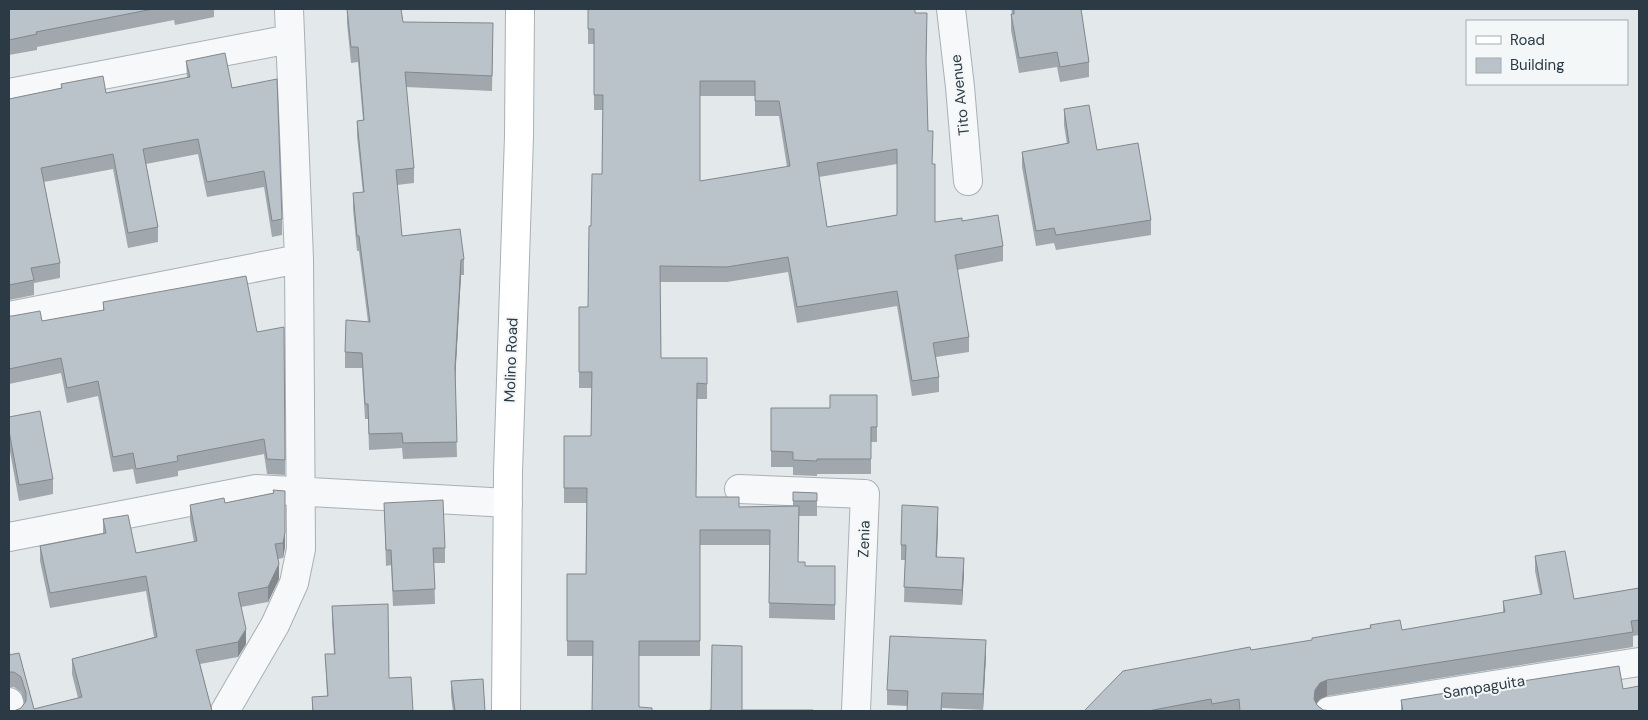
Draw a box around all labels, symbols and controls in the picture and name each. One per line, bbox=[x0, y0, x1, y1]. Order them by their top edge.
legend bbox=[1466, 20, 1628, 85]
text: Road bbox=[1510, 30, 1545, 50]
street label: Tito Avenue bbox=[946, 53, 974, 137]
text: Building bbox=[1510, 55, 1565, 75]
street label: Molino Road bbox=[500, 317, 522, 403]
street label: Zenia bbox=[853, 520, 875, 558]
street label: Sampaguita bbox=[1442, 671, 1526, 703]

